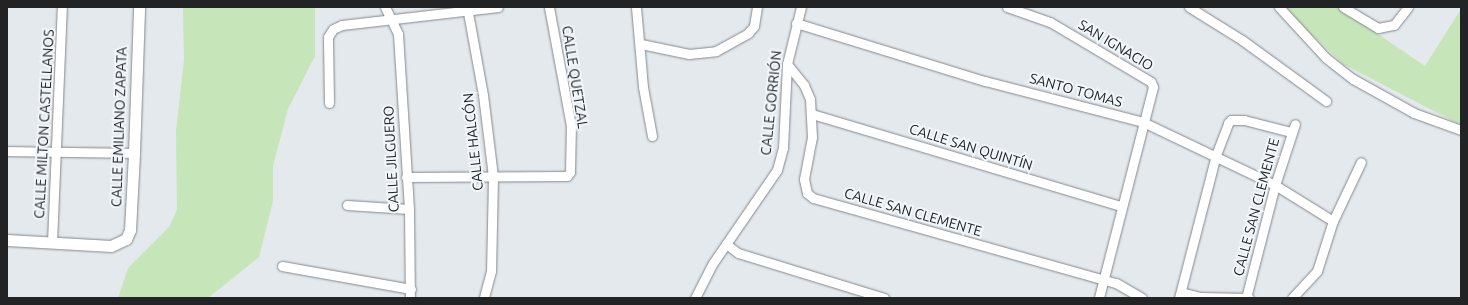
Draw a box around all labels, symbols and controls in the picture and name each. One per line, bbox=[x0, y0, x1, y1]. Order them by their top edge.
street label: SAN IGNACIO bbox=[1075, 16, 1157, 74]
street label: CALLE QUETZAL bbox=[559, 24, 591, 130]
street label: CALLE MILTON CASTELLANOS bbox=[31, 29, 57, 219]
street label: CALLE EMILIANO ZAPATA bbox=[108, 47, 130, 207]
street label: CALLE GORRIÓN bbox=[757, 50, 785, 156]
street label: SANTO TOMAS bbox=[1028, 70, 1124, 110]
street label: CALLE HALCÓN bbox=[460, 92, 486, 192]
street label: CALLE JILGUERO bbox=[380, 105, 402, 213]
street label: CALLE SAN QUINTÍN bbox=[907, 120, 1035, 174]
street label: CALLE SAN CLEMENTE bbox=[1229, 136, 1283, 278]
street label: CALLE SAN CLEMENTE bbox=[842, 184, 984, 240]

